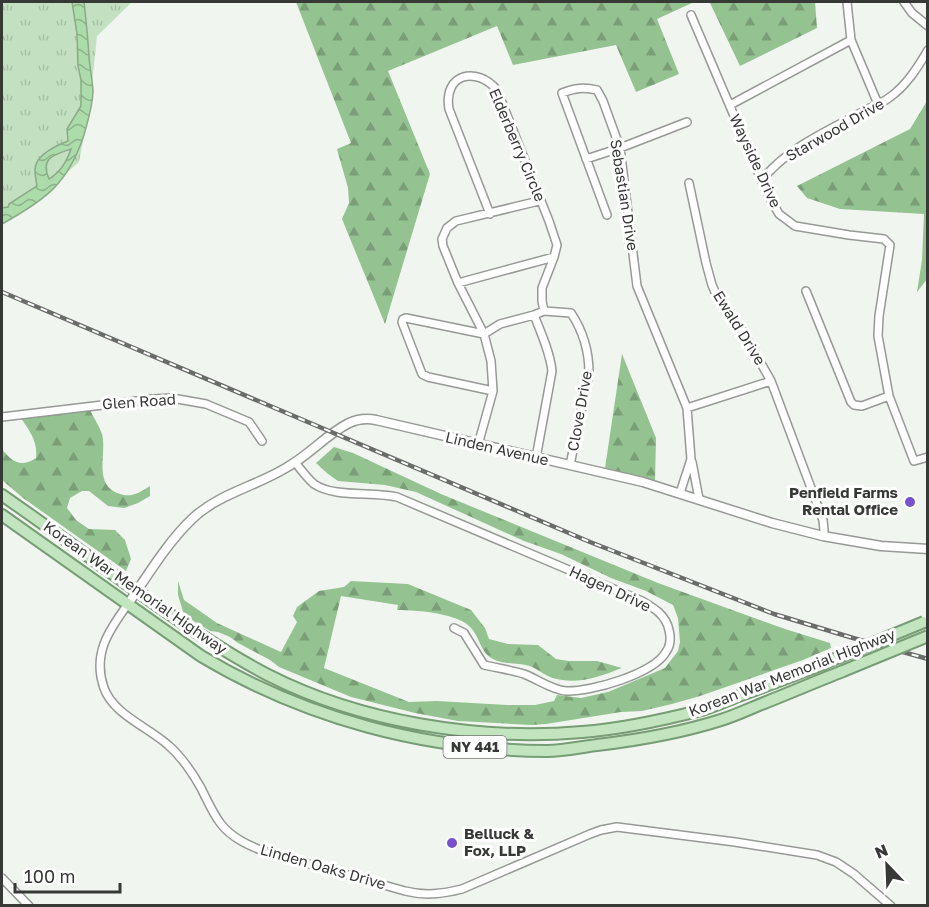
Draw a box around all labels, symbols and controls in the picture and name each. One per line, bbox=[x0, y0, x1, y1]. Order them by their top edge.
street label: Elderberry Circle bbox=[486, 85, 550, 204]
street label: Starwood Drive bbox=[782, 94, 887, 164]
street label: Wayside Drive bbox=[726, 111, 786, 211]
street label: Sebastian Drive bbox=[607, 138, 643, 252]
street label: Ewald Drive bbox=[710, 287, 770, 368]
street label: Clove Drive bbox=[563, 369, 595, 452]
street label: Glen Road bbox=[102, 389, 176, 413]
street label: Linden Avenue bbox=[444, 427, 551, 469]
place label: Penfield Farms Rental Office bbox=[789, 483, 898, 518]
marker: Penfield Farms Rental Office bbox=[903, 495, 917, 509]
street label: Korean War Memorial Highway bbox=[40, 517, 231, 658]
street label: Hagen Drive bbox=[567, 561, 654, 615]
street label: Korean War Memorial Highway bbox=[686, 624, 898, 720]
road number: NY 441 bbox=[444, 736, 506, 758]
place label: Belluck & Fox, LLP bbox=[464, 824, 534, 859]
north arrow bbox=[857, 835, 917, 895]
marker: Belluck & Fox, LLP bbox=[445, 836, 459, 850]
street label: Linden Oaks Drive bbox=[258, 840, 388, 893]
text: N bbox=[872, 840, 891, 863]
scale bar bbox=[15, 856, 120, 894]
text: 100 m bbox=[24, 865, 75, 887]

